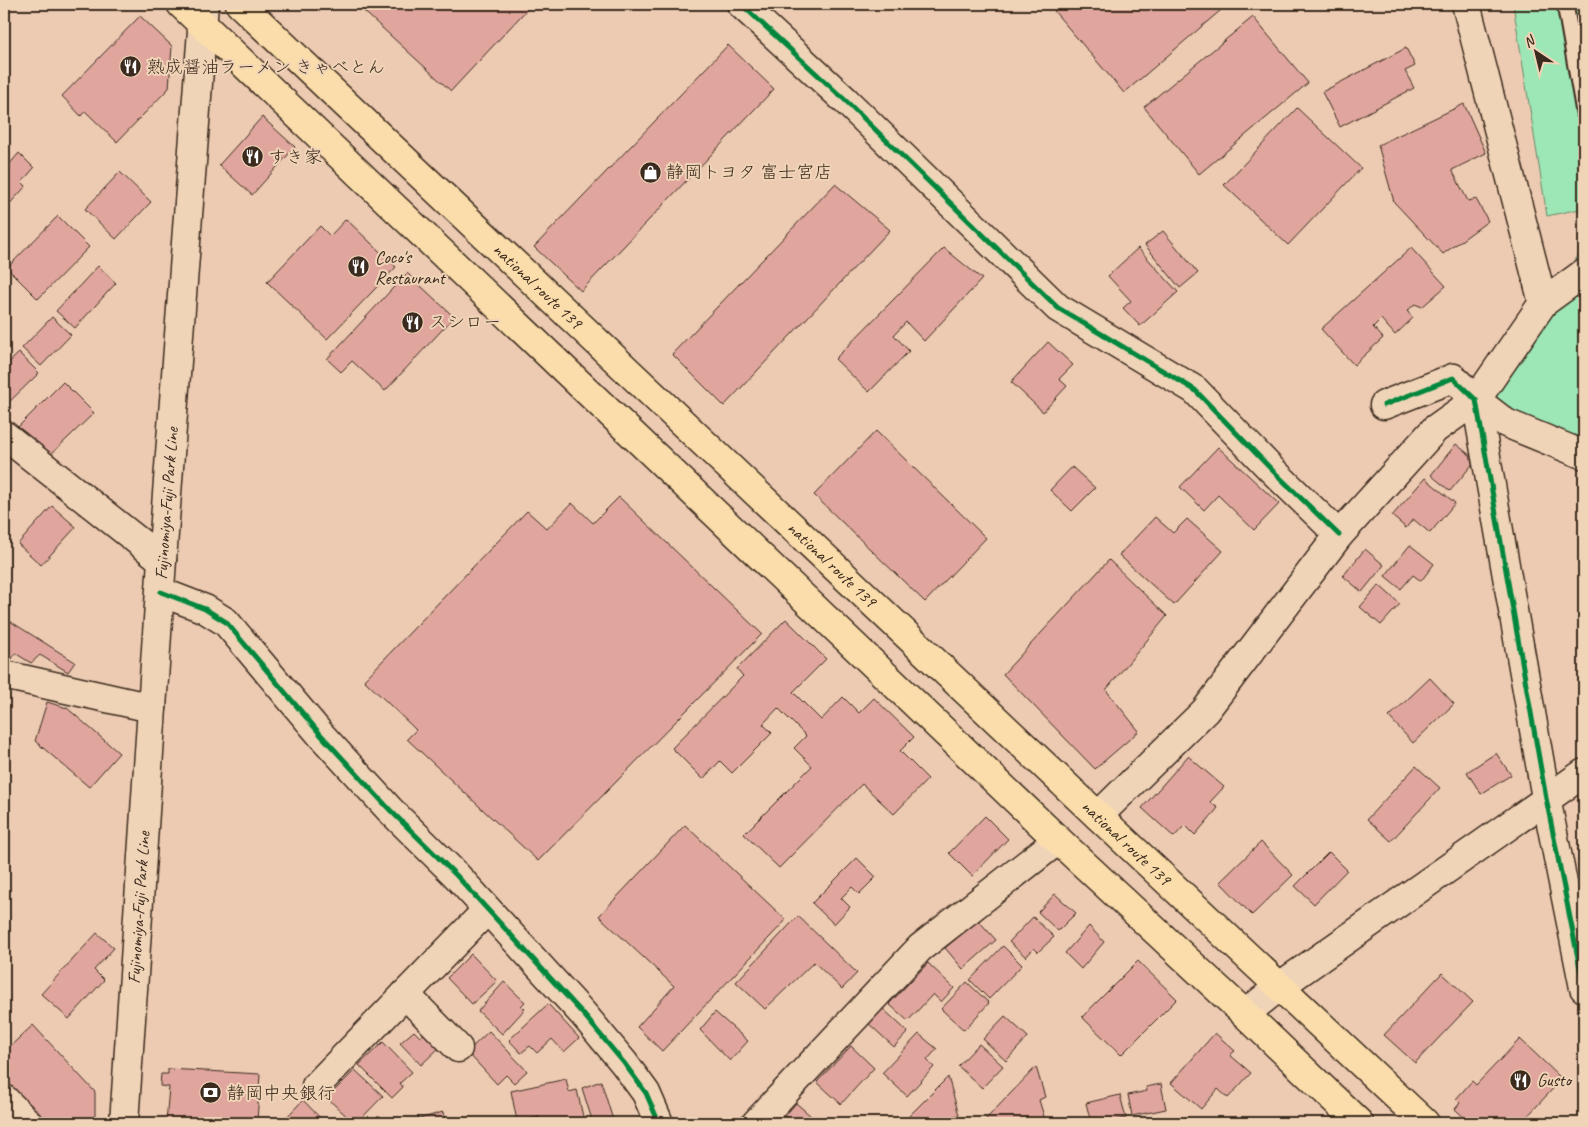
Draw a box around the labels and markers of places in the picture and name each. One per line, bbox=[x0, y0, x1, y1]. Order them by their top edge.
restaurant icon: 熟成醤油ラーメン きゃべとん bbox=[119, 55, 143, 79]
place label: 熟成醤油ラーメン きゃべとん bbox=[147, 56, 385, 78]
restaurant icon: すき家 bbox=[240, 145, 264, 169]
place label: すき家 bbox=[268, 146, 322, 168]
shop icon: 静岡トヨタ 富士宮店 bbox=[638, 160, 662, 184]
place label: 静岡トヨタ 富士宮店 bbox=[666, 161, 832, 183]
place label: Coco's Restaurant bbox=[375, 246, 447, 289]
restaurant icon: Coco's Restaurant bbox=[347, 255, 371, 279]
restaurant icon: スシロー bbox=[401, 310, 425, 334]
place label: スシロー bbox=[429, 311, 501, 333]
restaurant icon: Gusto bbox=[1509, 1068, 1533, 1092]
place label: Gusto bbox=[1537, 1069, 1573, 1091]
bank icon: 静岡中央銀行 bbox=[199, 1081, 223, 1105]
place label: 静岡中央銀行 bbox=[227, 1082, 335, 1104]

